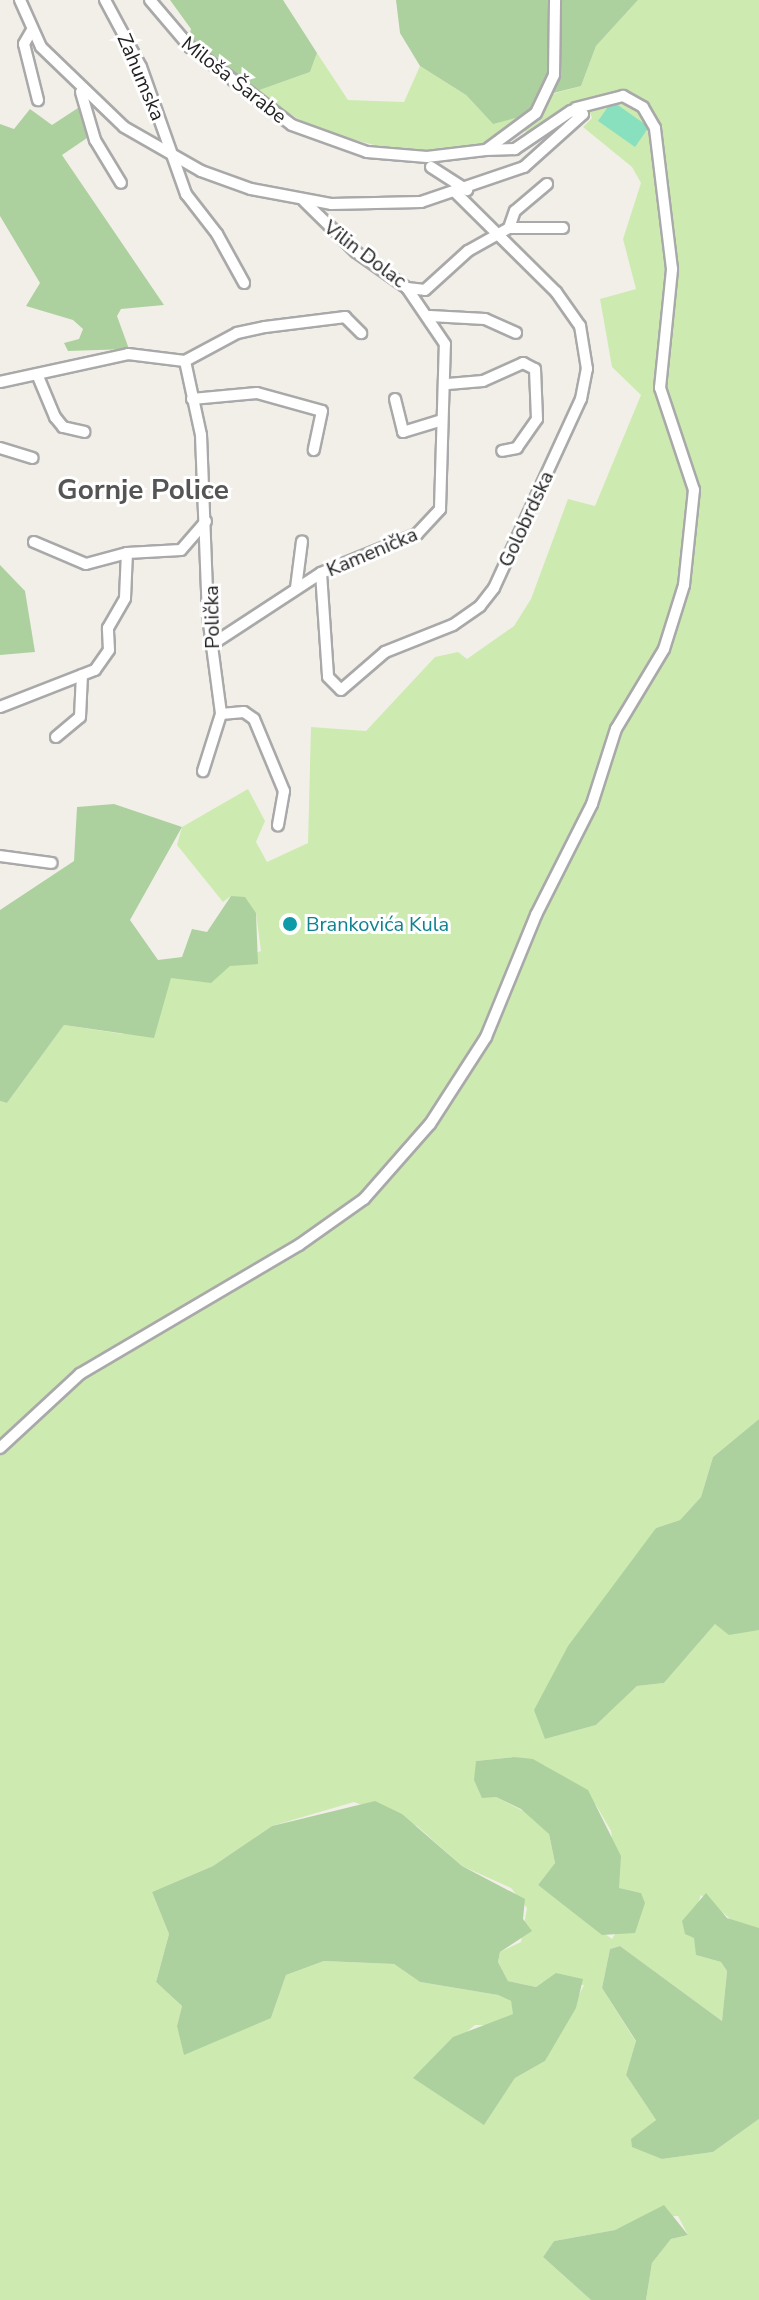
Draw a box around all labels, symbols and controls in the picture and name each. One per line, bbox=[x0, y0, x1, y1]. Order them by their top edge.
street label: Zahumska bbox=[112, 30, 170, 124]
street label: Miloša Šarabe bbox=[177, 31, 291, 129]
street label: Vilin Dolac bbox=[319, 215, 411, 293]
street label: Golobrdska bbox=[493, 467, 559, 571]
district label: Gornje Police bbox=[57, 473, 229, 507]
street label: Kamenička bbox=[323, 522, 421, 582]
street label: Polička bbox=[199, 585, 225, 649]
place label: Brankovića Kula bbox=[306, 912, 449, 936]
marker: Brankovića Kula bbox=[281, 915, 299, 933]

